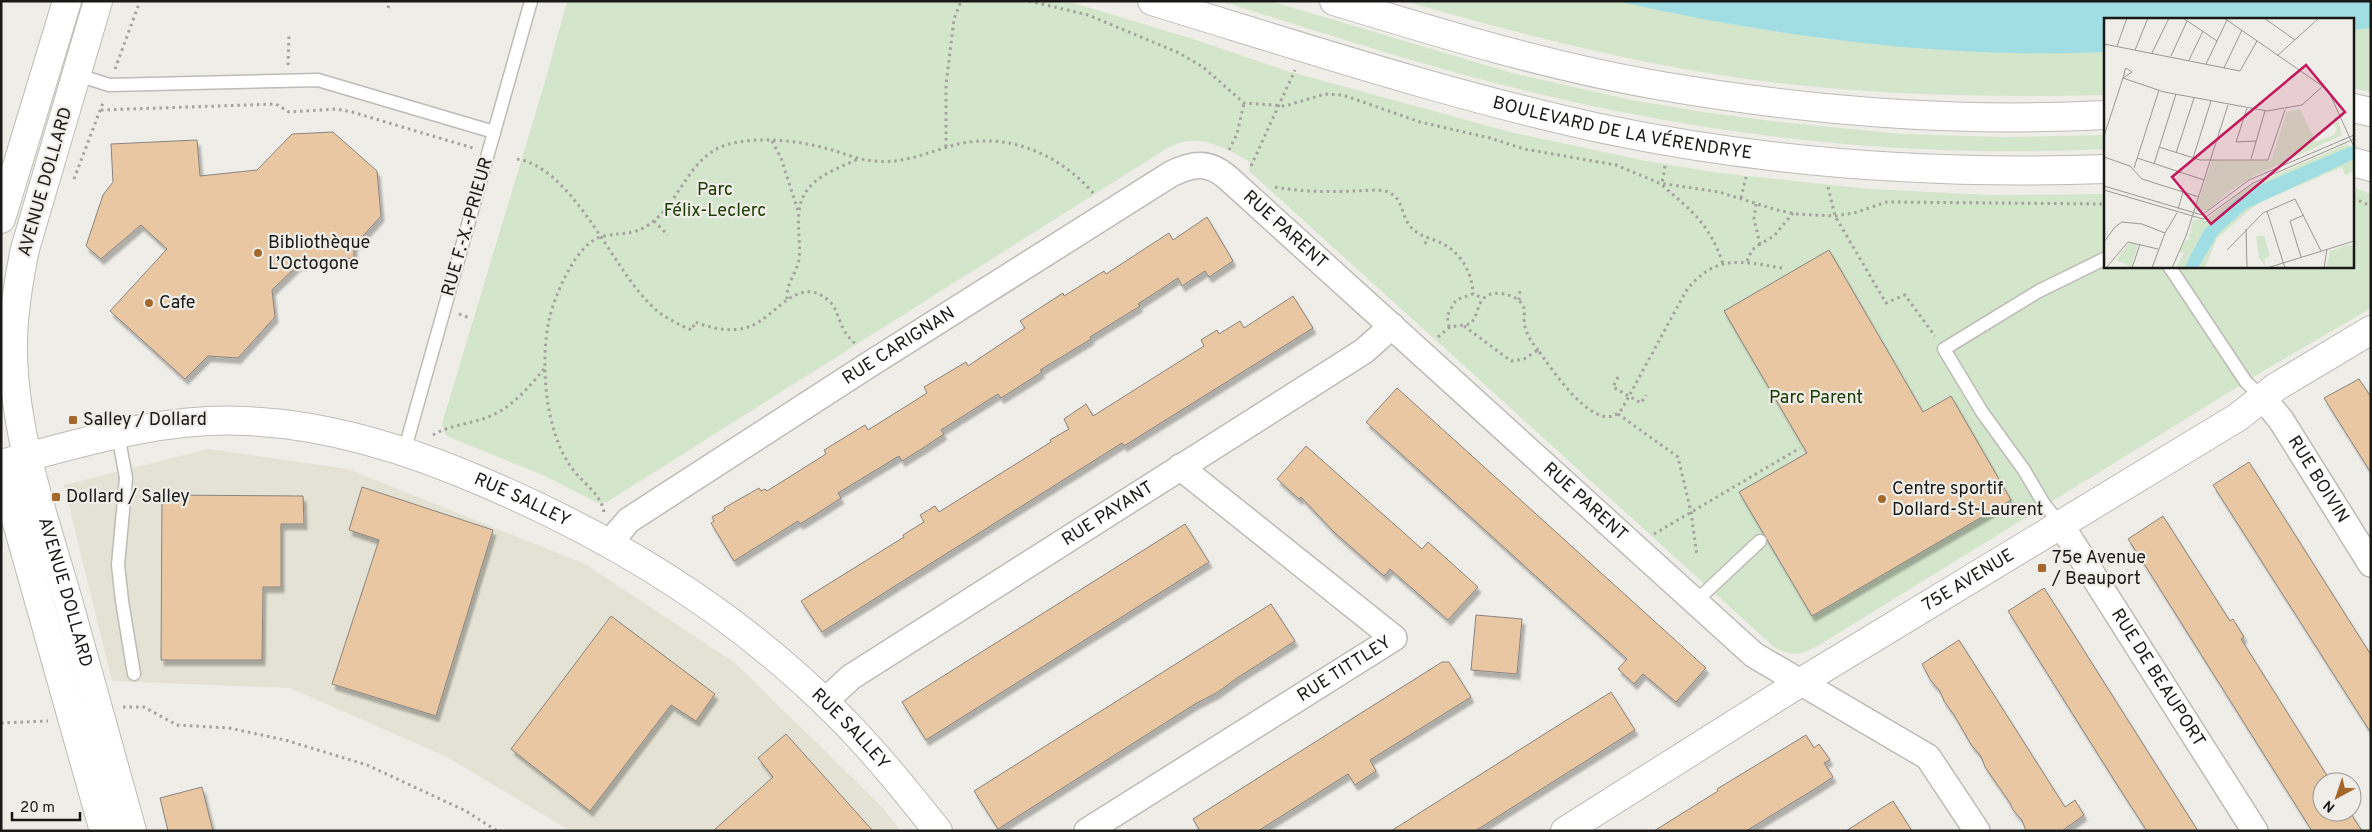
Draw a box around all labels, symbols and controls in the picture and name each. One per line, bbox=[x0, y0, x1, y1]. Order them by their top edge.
inset map bbox=[2104, 18, 2354, 268]
street label: BOULEVARD DE LA VÉRENDRYE bbox=[1490, 91, 1754, 165]
street label: AVENUE DOLLARD bbox=[14, 104, 78, 260]
street label: RUE F.-X.-PRIEUR bbox=[437, 155, 499, 299]
park label: Parc Félix-Leclerc bbox=[664, 179, 766, 223]
street label: RUE PARENT bbox=[1238, 185, 1332, 274]
place label: Bibliothèque L’Octogone bbox=[268, 232, 370, 276]
marker: Bibliothèque L’Octogone bbox=[252, 247, 264, 259]
place label: Cafe bbox=[159, 292, 195, 315]
marker: Cafe bbox=[143, 297, 155, 309]
street label: RUE CARIGNAN bbox=[838, 302, 959, 390]
park label: Parc Parent bbox=[1769, 387, 1863, 410]
place label: Salley / Dollard bbox=[83, 409, 207, 432]
marker: Salley / Dollard bbox=[67, 414, 79, 426]
street label: RUE BOIVIN bbox=[2282, 432, 2354, 527]
street label: RUE PARENT bbox=[1538, 458, 1632, 546]
street label: RUE SALLEY bbox=[470, 468, 574, 532]
street label: RUE PAYANT bbox=[1058, 476, 1158, 552]
place label: Centre sportif Dollard-St-Laurent bbox=[1892, 478, 2043, 522]
place label: Dollard / Salley bbox=[66, 486, 190, 509]
marker: Dollard / Salley bbox=[50, 491, 62, 503]
marker: Centre sportif Dollard-St-Laurent bbox=[1876, 493, 1888, 505]
street label: AVENUE DOLLARD bbox=[32, 515, 97, 670]
street label: 75E AVENUE bbox=[1918, 544, 2019, 617]
place label: 75e Avenue / Beauport bbox=[2051, 547, 2146, 591]
marker: 75e Avenue / Beauport bbox=[2036, 562, 2048, 574]
street label: RUE DE BEAUPORT bbox=[2105, 604, 2210, 751]
street label: RUE TITTLEY bbox=[1293, 631, 1396, 707]
street label: RUE SALLEY bbox=[806, 684, 894, 774]
north arrow bbox=[2312, 772, 2362, 822]
scale bar bbox=[12, 790, 80, 822]
text: N bbox=[2320, 796, 2339, 816]
text: 20 m bbox=[20, 799, 55, 818]

